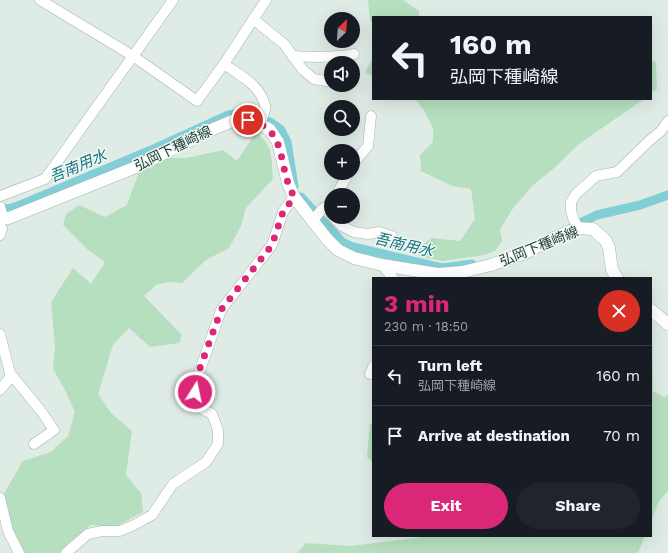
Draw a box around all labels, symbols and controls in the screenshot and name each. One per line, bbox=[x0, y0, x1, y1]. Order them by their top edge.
north arrow bbox=[324, 12, 360, 48]
map controls bbox=[324, 12, 360, 224]
text: 160 m bbox=[450, 28, 532, 61]
icon: left bbox=[384, 32, 436, 84]
button: sound bbox=[324, 56, 360, 92]
text: 弘岡下種崎線 bbox=[450, 66, 558, 87]
button: search bbox=[324, 100, 360, 136]
pin bbox=[231, 103, 265, 137]
icon: arrive bbox=[237, 109, 259, 131]
street label: 弘岡下種崎線 bbox=[132, 122, 214, 174]
button: + bbox=[324, 144, 360, 180]
water label: 吾南用水 bbox=[47, 145, 111, 186]
button: − bbox=[324, 188, 360, 224]
street label: 弘岡下種崎線 bbox=[497, 223, 581, 269]
water label: 吾南用水 bbox=[373, 229, 437, 261]
text: 3 min bbox=[384, 290, 450, 318]
button: close bbox=[598, 290, 640, 332]
text: 230 m · 18:50 bbox=[384, 319, 468, 334]
text: Turn left bbox=[418, 357, 482, 375]
icon: left bbox=[384, 365, 406, 387]
text: 160 m bbox=[596, 367, 640, 385]
position arrow bbox=[174, 371, 216, 413]
text: 弘岡下種崎線 bbox=[418, 378, 496, 393]
icon: arrive bbox=[384, 425, 406, 447]
text: Arrive at destination bbox=[418, 427, 570, 445]
text: 70 m bbox=[603, 427, 640, 445]
button: Exit bbox=[384, 483, 508, 529]
button: Share bbox=[516, 483, 640, 529]

